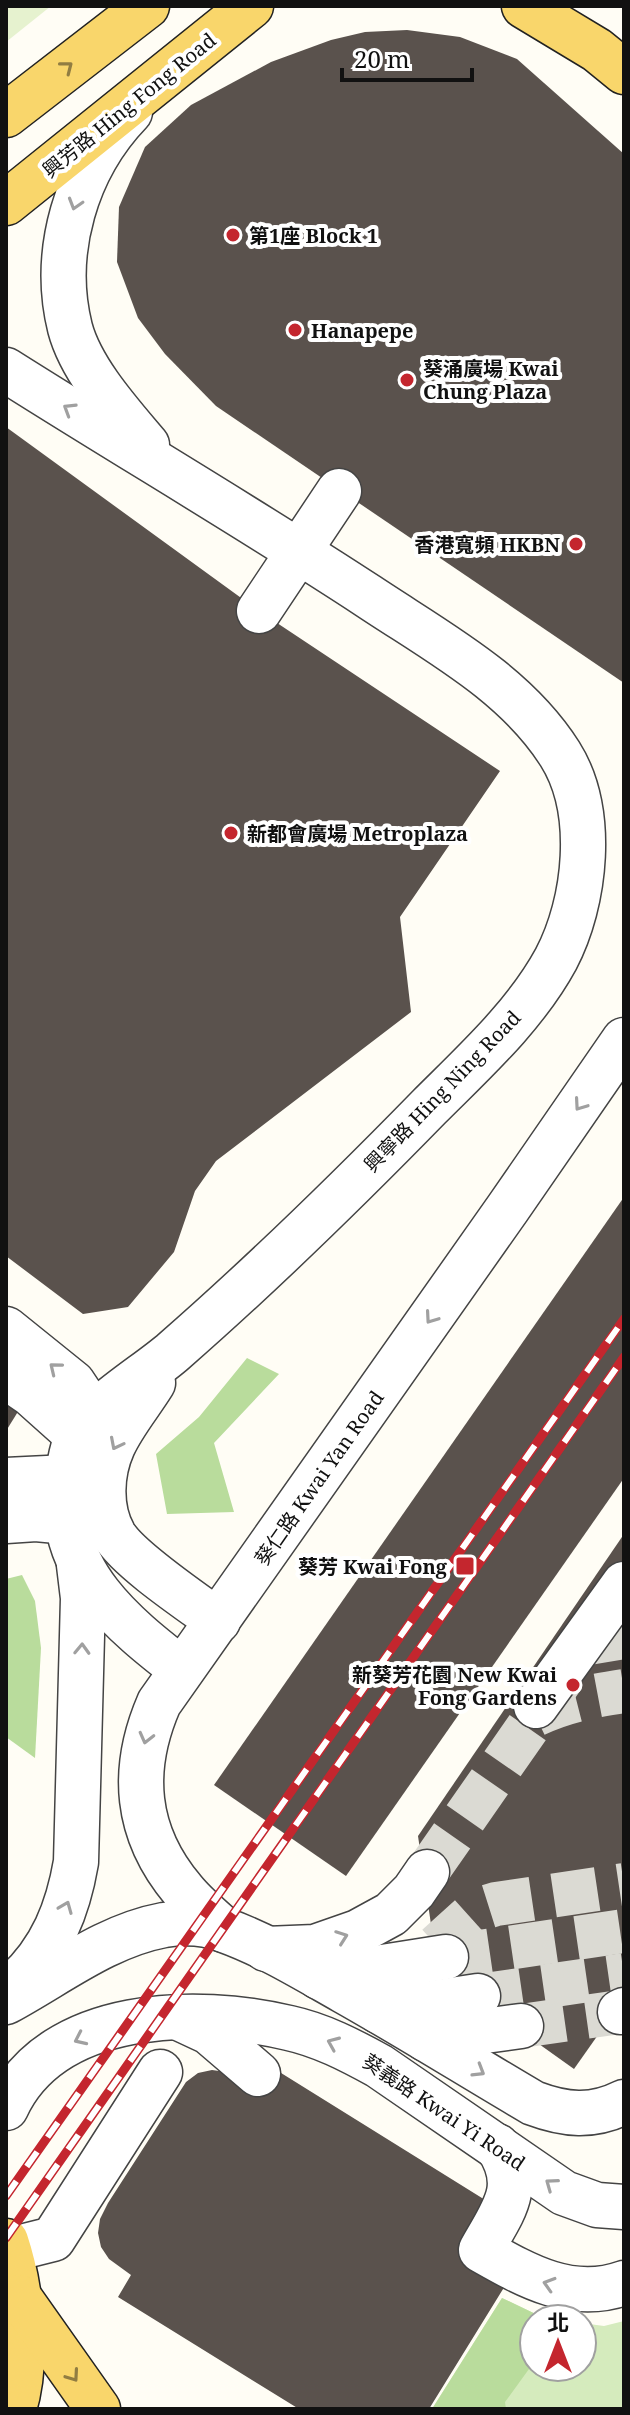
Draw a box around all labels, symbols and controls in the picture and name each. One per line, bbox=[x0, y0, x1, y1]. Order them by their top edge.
street label: 興芳路 Hing Fong Road bbox=[37, 27, 221, 183]
scale bar bbox=[342, 32, 472, 82]
text: 20 m bbox=[354, 42, 410, 75]
one-way arrow bbox=[59, 62, 73, 76]
one-way arrow bbox=[68, 197, 84, 210]
place label: 第1座 Block 1 bbox=[249, 222, 378, 249]
marker: 第1座 Block 1 bbox=[224, 226, 242, 244]
place label: Hanapepe bbox=[311, 317, 413, 344]
marker: Hanapepe bbox=[286, 321, 304, 339]
place label: 葵涌廣場 Kwai Chung Plaza bbox=[423, 355, 558, 405]
marker: 葵涌廣場 Kwai Chung Plaza bbox=[398, 371, 416, 389]
one-way arrow bbox=[63, 404, 78, 419]
place label: 香港寬頻 HKBN bbox=[415, 531, 560, 558]
marker: 香港寬頻 HKBN bbox=[567, 535, 585, 553]
place label: 新都會廣場 Metroplaza bbox=[247, 820, 468, 847]
marker: 新都會廣場 Metroplaza bbox=[222, 824, 240, 842]
street label: 興寧路 Hing Ning Road bbox=[358, 1004, 526, 1178]
one-way arrow bbox=[575, 1096, 590, 1110]
one-way arrow bbox=[426, 1309, 441, 1324]
one-way arrow bbox=[49, 1364, 64, 1378]
street label: 葵仁路 Kwai Yan Road bbox=[248, 1385, 390, 1571]
one-way arrow bbox=[110, 1435, 126, 1450]
place label: 葵芳 Kwai Fong bbox=[298, 1553, 448, 1580]
marker: 葵芳 Kwai Fong bbox=[454, 1555, 476, 1577]
one-way arrow bbox=[73, 1642, 91, 1655]
place label: 新葵芳花園 New Kwai Fong Gardens bbox=[352, 1661, 557, 1711]
marker: 新葵芳花園 New Kwai Fong Gardens bbox=[564, 1676, 582, 1694]
one-way arrow bbox=[139, 1731, 156, 1745]
one-way arrow bbox=[56, 1901, 73, 1915]
one-way arrow bbox=[335, 1931, 349, 1947]
one-way arrow bbox=[74, 2030, 88, 2046]
one-way arrow bbox=[327, 2037, 341, 2053]
street label: 葵義路 Kwai Yi Road bbox=[357, 2047, 531, 2177]
one-way arrow bbox=[470, 2061, 485, 2077]
one-way arrow bbox=[546, 2179, 560, 2194]
one-way arrow bbox=[543, 2277, 556, 2293]
north arrow bbox=[518, 2303, 598, 2383]
text: 北 bbox=[547, 2307, 569, 2337]
one-way arrow bbox=[63, 2367, 78, 2381]

